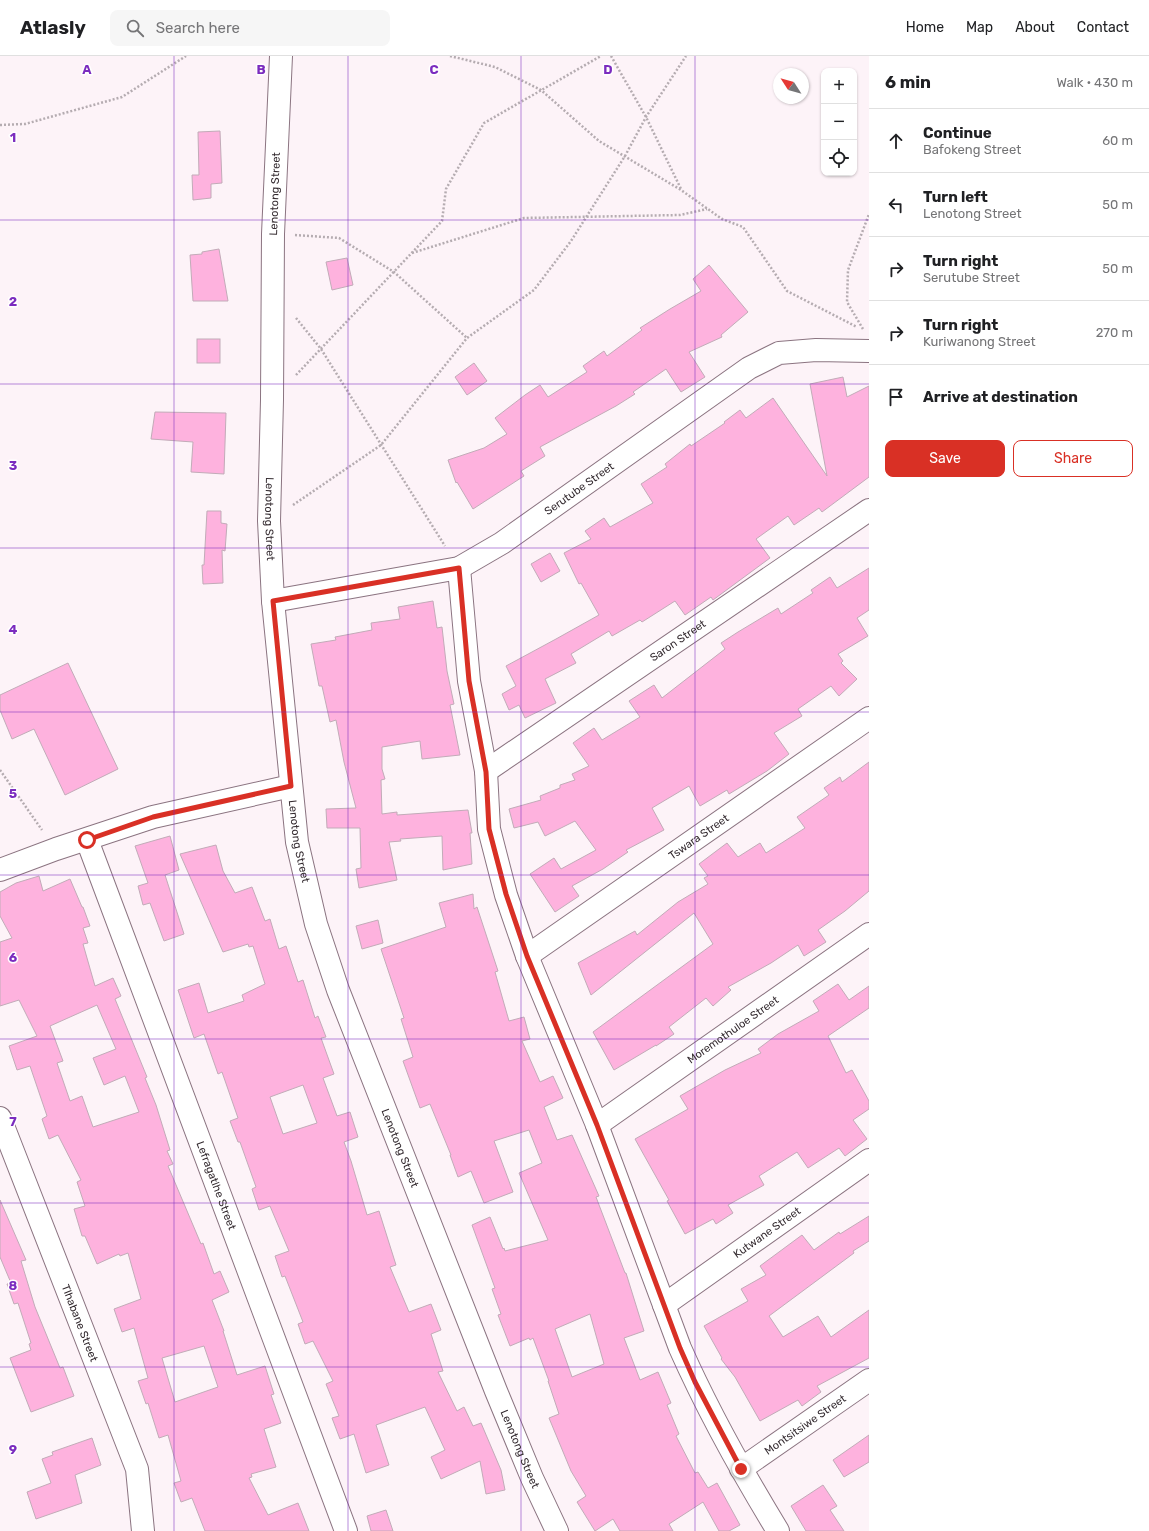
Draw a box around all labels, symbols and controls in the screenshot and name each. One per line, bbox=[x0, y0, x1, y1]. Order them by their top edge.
search box bbox=[110, 10, 390, 46]
text: Atlasly bbox=[20, 16, 86, 39]
icon: search bbox=[124, 17, 146, 39]
text: Search here bbox=[156, 19, 240, 37]
text: Home bbox=[906, 19, 944, 36]
text: Map bbox=[966, 19, 993, 36]
text: About bbox=[1015, 19, 1055, 36]
text: Contact bbox=[1077, 19, 1129, 36]
text: A bbox=[82, 62, 92, 77]
text: B bbox=[256, 62, 266, 77]
text: C bbox=[429, 62, 439, 77]
text: D bbox=[603, 62, 613, 77]
north arrow bbox=[773, 68, 809, 104]
map controls bbox=[821, 68, 857, 176]
button: + bbox=[821, 68, 857, 104]
text: 6 min bbox=[885, 72, 931, 92]
text: Walk · 430 m bbox=[1056, 75, 1133, 90]
button: − bbox=[821, 104, 857, 140]
text: Continue bbox=[923, 124, 992, 142]
text: 1 bbox=[10, 130, 16, 145]
icon: ahead bbox=[885, 130, 907, 152]
text: 60 m bbox=[1102, 133, 1133, 148]
button: locate bbox=[821, 140, 857, 176]
text: Bafokeng Street bbox=[923, 142, 1021, 157]
street label: Lenotong Street bbox=[267, 151, 283, 236]
text: Turn left bbox=[923, 188, 988, 206]
icon: left bbox=[885, 194, 907, 216]
text: 50 m bbox=[1102, 197, 1133, 212]
text: Lenotong Street bbox=[923, 206, 1022, 221]
text: Turn right bbox=[923, 252, 998, 270]
icon: right bbox=[885, 258, 907, 280]
text: 50 m bbox=[1102, 261, 1133, 276]
text: Serutube Street bbox=[923, 270, 1020, 285]
text: 2 bbox=[9, 294, 17, 309]
text: Turn right bbox=[923, 316, 998, 334]
icon: right bbox=[885, 322, 907, 344]
text: 270 m bbox=[1096, 325, 1133, 340]
text: Kuriwanong Street bbox=[923, 334, 1036, 349]
icon: arrive bbox=[885, 386, 907, 408]
text: Arrive at destination bbox=[923, 388, 1078, 406]
button: Save bbox=[885, 440, 1005, 477]
button: Share bbox=[1013, 440, 1133, 477]
text: 3 bbox=[9, 458, 18, 473]
street label: Serutube Street bbox=[542, 459, 617, 517]
street label: Lenotong Street bbox=[262, 477, 278, 562]
street label: Saron Street bbox=[647, 616, 709, 664]
text: 4 bbox=[9, 622, 18, 637]
text: 5 bbox=[9, 786, 17, 801]
street label: Lenotong Street bbox=[286, 799, 313, 884]
street label: Tswara Street bbox=[666, 811, 732, 862]
route start bbox=[78, 831, 96, 849]
text: 6 bbox=[9, 950, 18, 965]
street label: Moremothuloe Street bbox=[685, 993, 782, 1066]
street label: Lenotong Street bbox=[379, 1107, 422, 1190]
text: 7 bbox=[9, 1114, 17, 1129]
street label: Lefragatlhe Street bbox=[194, 1139, 239, 1232]
street label: Kutwane Street bbox=[731, 1204, 804, 1260]
text: 8 bbox=[9, 1278, 18, 1293]
street label: Tlhabane Street bbox=[59, 1283, 101, 1364]
street label: Montsitsiwe Street bbox=[762, 1391, 849, 1457]
street label: Lenotong Street bbox=[498, 1408, 543, 1491]
text: 9 bbox=[9, 1442, 17, 1457]
route end bbox=[732, 1460, 750, 1478]

